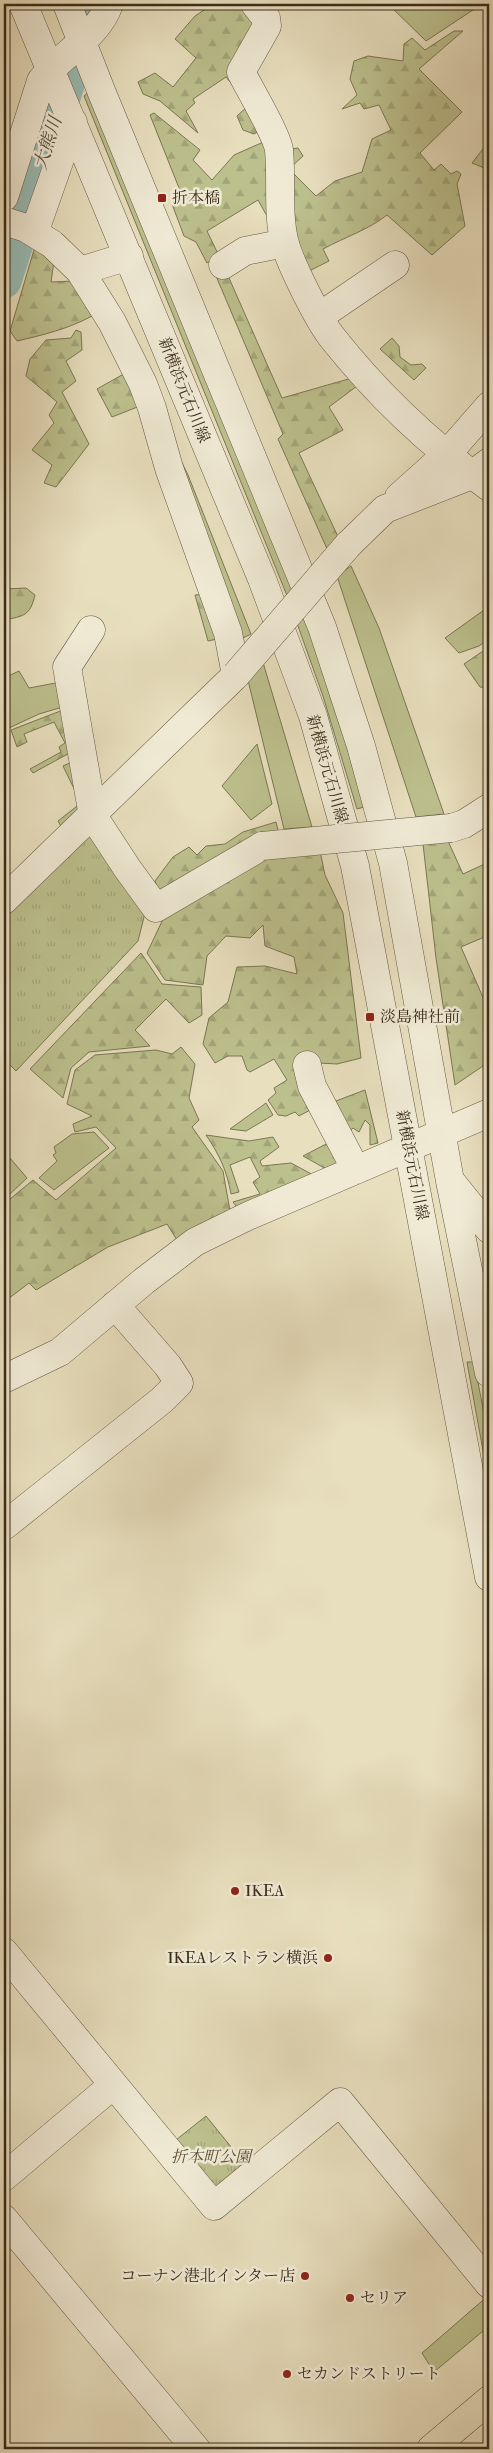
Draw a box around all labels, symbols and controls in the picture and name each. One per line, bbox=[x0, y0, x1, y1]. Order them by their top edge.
water label: 大熊川 bbox=[29, 112, 68, 172]
place label: 折本橋 bbox=[172, 188, 220, 208]
marker: 折本橋 bbox=[156, 192, 168, 204]
street label: 新横浜元石川線 bbox=[154, 334, 214, 446]
street label: 新横浜元石川線 bbox=[302, 712, 352, 826]
place label: 淡島神社前 bbox=[380, 1007, 460, 1027]
marker: 淡島神社前 bbox=[364, 1011, 376, 1023]
street label: 新横浜元石川線 bbox=[391, 1108, 433, 1222]
place label: IKEA bbox=[245, 1881, 284, 1901]
marker: IKEA bbox=[229, 1885, 241, 1897]
place label: IKEAレストラン横浜 bbox=[167, 1948, 318, 1968]
marker: IKEAレストラン横浜 bbox=[322, 1952, 334, 1964]
park label: 折本町公園 bbox=[171, 2147, 254, 2167]
place label: コーナン港北インター店 bbox=[120, 2266, 295, 2286]
marker: コーナン港北インター店 bbox=[299, 2270, 311, 2282]
place label: セリア bbox=[360, 2288, 408, 2308]
marker: セリア bbox=[344, 2292, 356, 2304]
place label: セカンドストリート bbox=[297, 2364, 441, 2384]
marker: セカンドストリート bbox=[281, 2368, 293, 2380]

